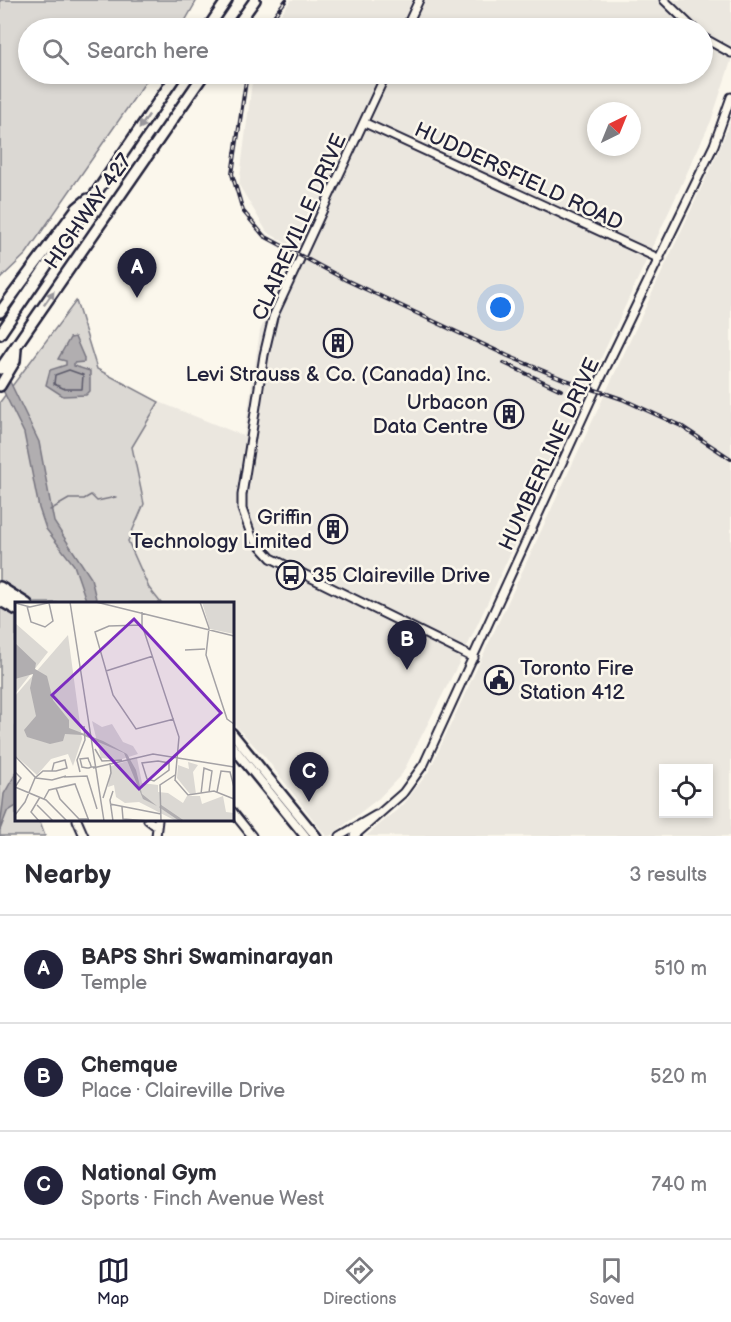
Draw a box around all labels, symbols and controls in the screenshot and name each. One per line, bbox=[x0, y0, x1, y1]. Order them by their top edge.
search box bbox=[18, 18, 713, 84]
icon: search bbox=[39, 35, 72, 68]
text: Search here bbox=[87, 38, 209, 65]
north arrow bbox=[587, 102, 641, 156]
one-way arrow bbox=[139, 114, 150, 130]
street label: HUDDERSFIELD ROAD bbox=[411, 117, 627, 236]
street label: CLAIREVILLE DRIVE bbox=[247, 130, 352, 324]
street label: HIGHWAY 427 bbox=[39, 149, 137, 273]
pin: A bbox=[118, 248, 156, 298]
one-way arrow bbox=[43, 291, 55, 307]
your location bbox=[486, 293, 515, 322]
building icon: Levi Strauss & Co. (Canada) Inc. bbox=[322, 327, 354, 359]
street label: HUMBERLINE DRIVE bbox=[494, 354, 605, 554]
place label: Levi Strauss & Co. (Canada) Inc. bbox=[186, 362, 490, 387]
place label: Urbacon Data Centre bbox=[372, 390, 488, 439]
building icon: Urbacon Data Centre bbox=[493, 398, 525, 430]
place label: Griffin Technology Limited bbox=[131, 505, 312, 554]
building icon: Griffin Technology Limited bbox=[317, 513, 349, 545]
bus stop icon: 35 Claireville Drive bbox=[275, 559, 307, 591]
place label: 35 Claireville Drive bbox=[312, 563, 490, 588]
inset map bbox=[15, 602, 234, 821]
pin: B bbox=[388, 620, 426, 670]
place label: Toronto Fire Station 412 bbox=[520, 656, 634, 705]
public building icon: Toronto Fire Station 412 bbox=[483, 664, 515, 696]
pin: C bbox=[290, 752, 328, 802]
map controls bbox=[659, 764, 713, 818]
button: locate bbox=[659, 764, 713, 818]
text: Nearby bbox=[24, 860, 111, 891]
text: 3 results bbox=[629, 863, 707, 887]
text: BAPS Shri Swaminarayan bbox=[81, 944, 333, 971]
text: A bbox=[37, 957, 50, 981]
text: 510 m bbox=[654, 957, 707, 981]
text: Temple bbox=[81, 971, 147, 995]
text: Chemque bbox=[81, 1052, 178, 1079]
text: B bbox=[36, 1065, 51, 1089]
text: 520 m bbox=[650, 1065, 707, 1089]
text: Place · Claireville Drive bbox=[81, 1079, 285, 1103]
text: National Gym bbox=[81, 1160, 217, 1187]
text: C bbox=[36, 1173, 51, 1197]
text: 740 m bbox=[651, 1173, 707, 1197]
text: Sports · Finch Avenue West bbox=[81, 1187, 324, 1211]
tab: Map bbox=[97, 1254, 130, 1309]
tab: Directions bbox=[323, 1254, 396, 1309]
tab: Saved bbox=[589, 1254, 634, 1309]

